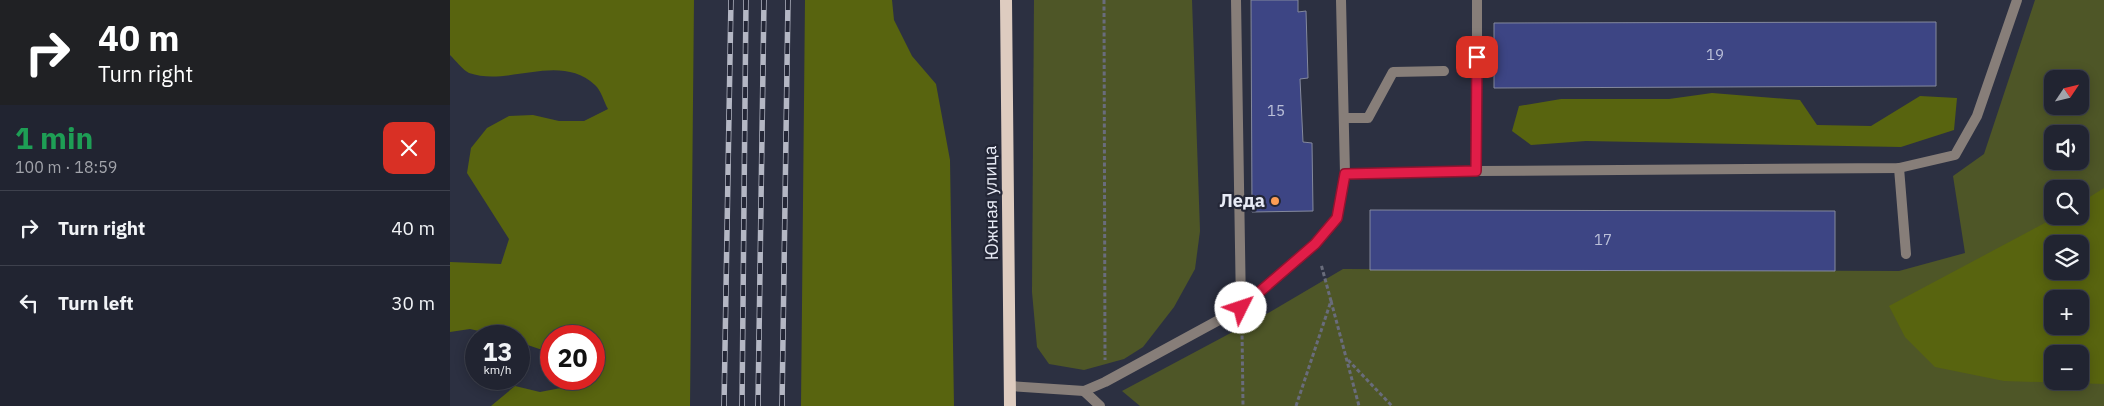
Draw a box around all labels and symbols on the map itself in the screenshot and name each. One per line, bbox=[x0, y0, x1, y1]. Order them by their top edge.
pin bbox=[1456, 36, 1498, 78]
house number: 19 bbox=[1706, 45, 1724, 64]
north arrow bbox=[2044, 70, 2089, 115]
house number: 15 bbox=[1267, 101, 1285, 120]
street label: Южная улица bbox=[978, 145, 1003, 261]
place label: Леда bbox=[1219, 189, 1265, 212]
marker: Леда bbox=[1269, 195, 1281, 207]
house number: 17 bbox=[1594, 230, 1612, 249]
position arrow bbox=[1214, 281, 1266, 333]
speed limit sign: 20 bbox=[540, 325, 605, 390]

